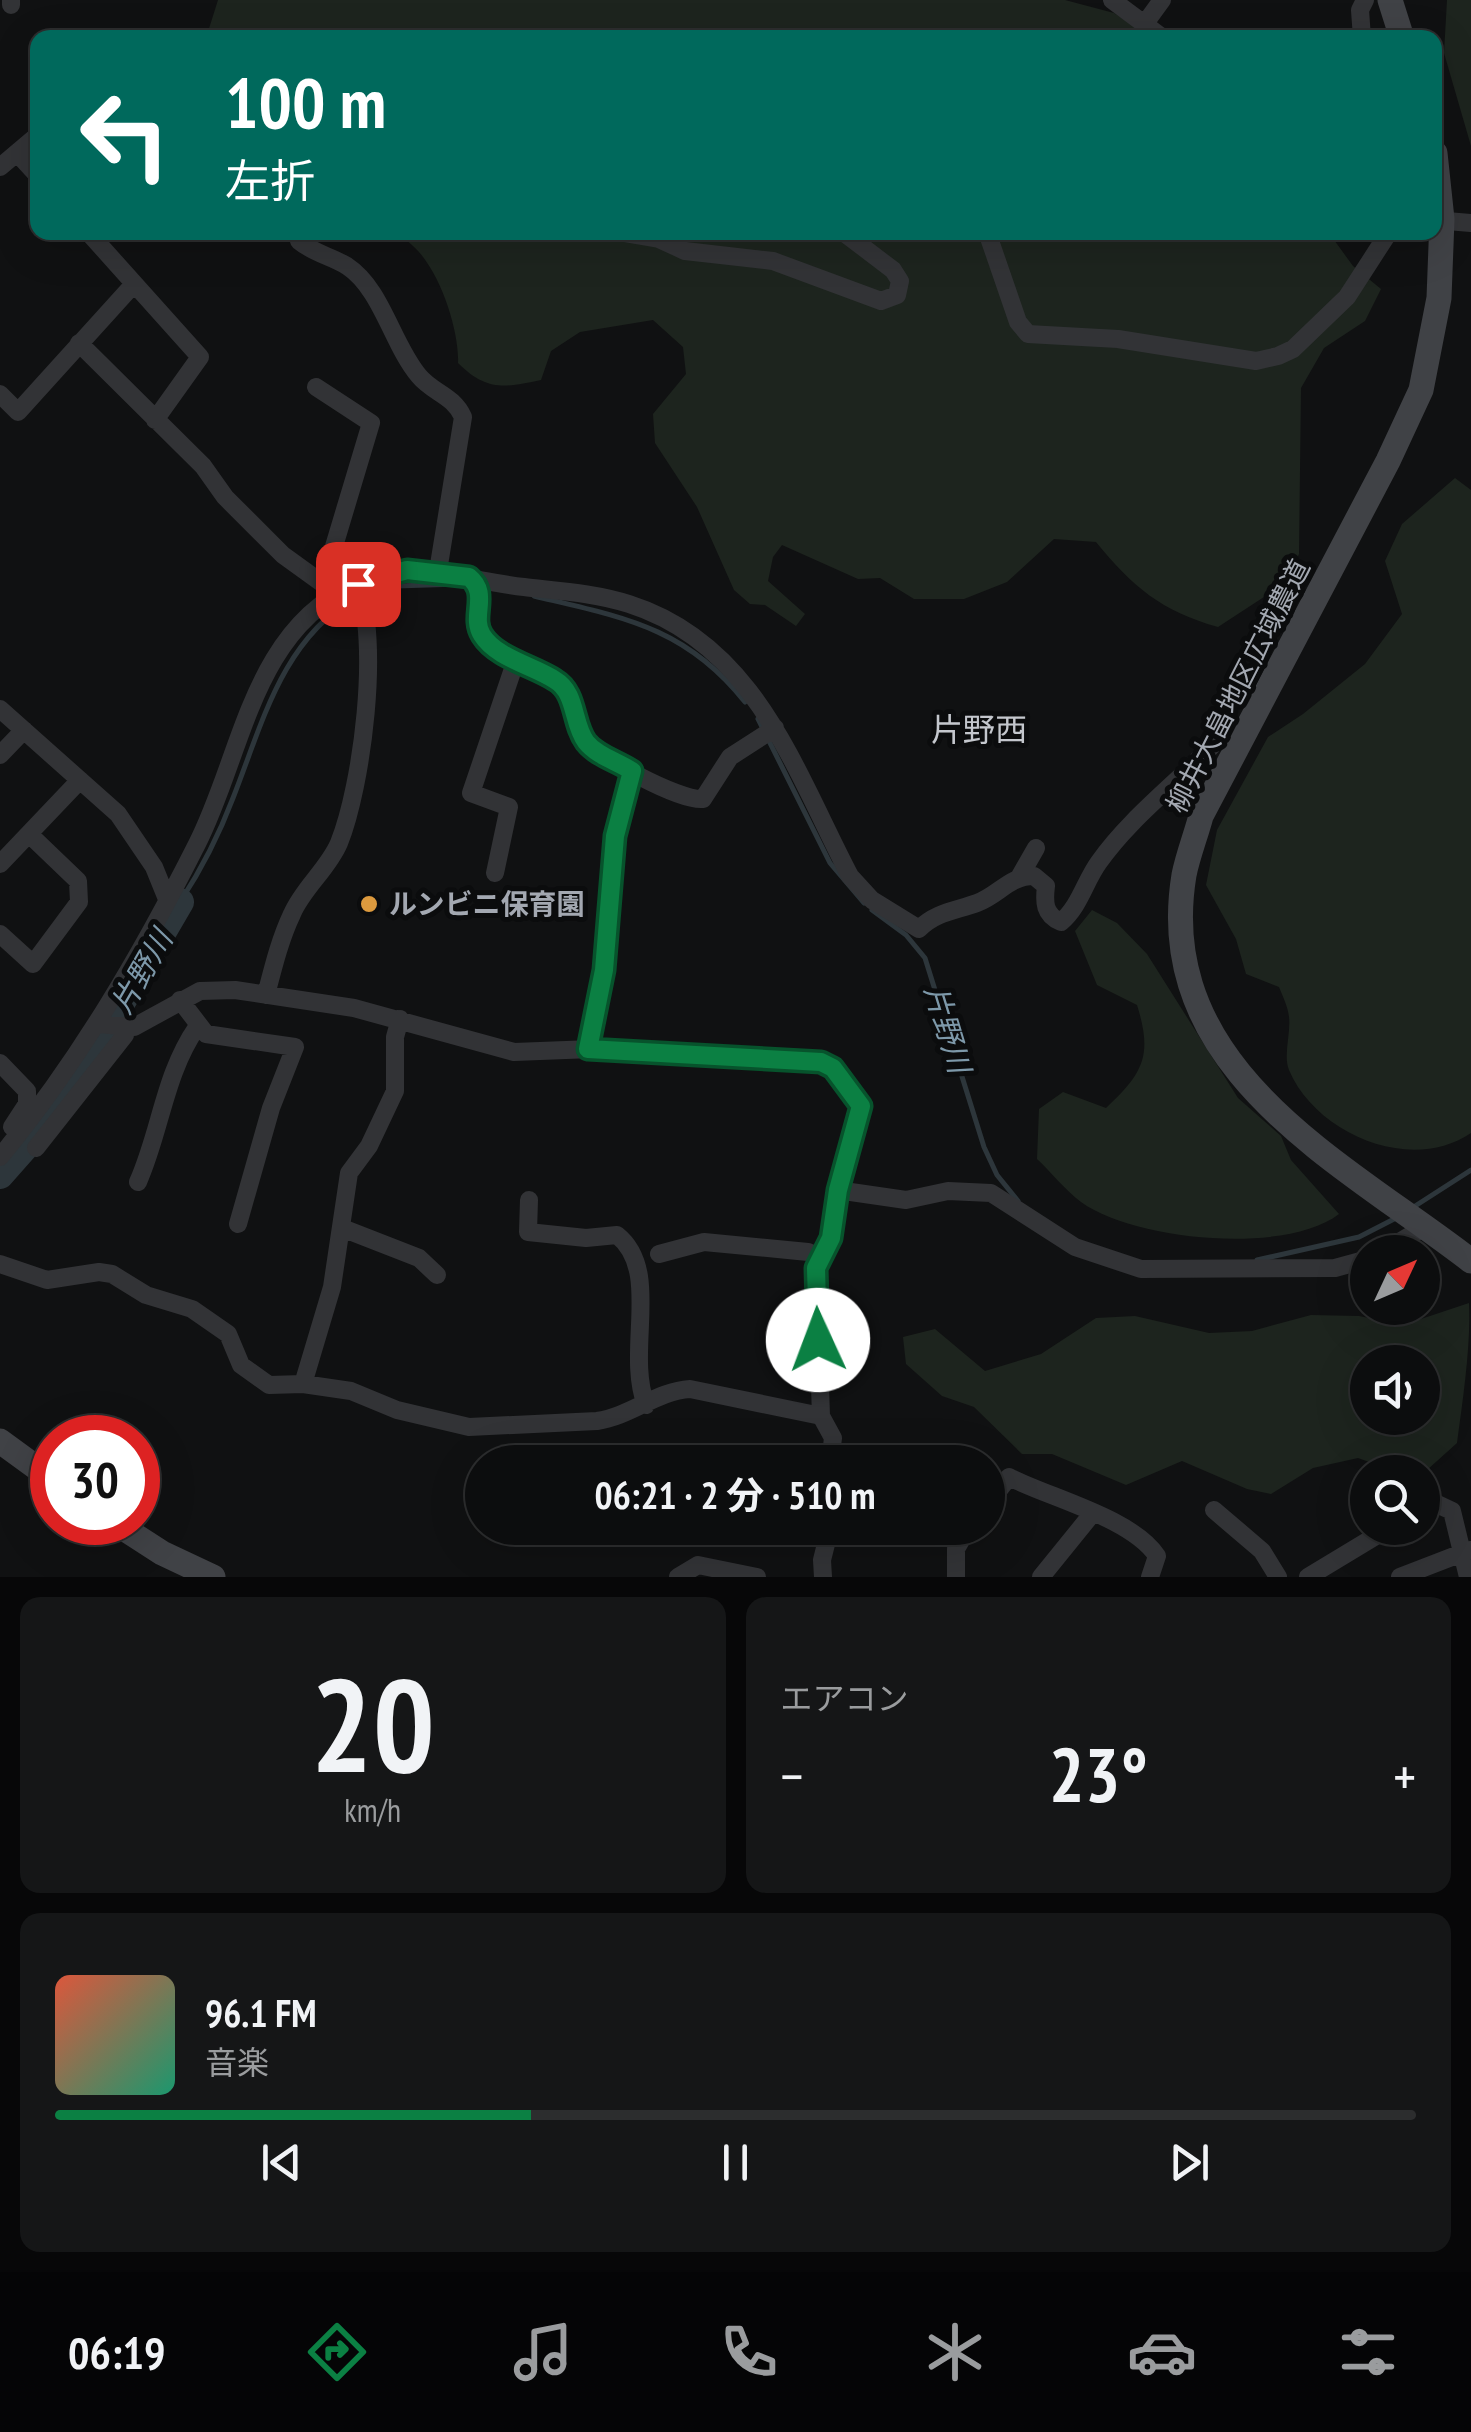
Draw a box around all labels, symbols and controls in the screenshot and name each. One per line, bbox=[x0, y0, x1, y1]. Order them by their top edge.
text: 100 m bbox=[225, 57, 386, 147]
icon: left bbox=[60, 70, 190, 200]
text: 左折 bbox=[225, 151, 315, 209]
pin bbox=[316, 542, 401, 627]
street label: 柳井大畠地区広域農道 bbox=[1158, 553, 1318, 819]
icon: arrive bbox=[331, 557, 386, 612]
district label: 片野西 bbox=[931, 708, 1027, 750]
place label: ルンビニ保育園 bbox=[389, 885, 584, 922]
marker: ルンビニ保育園 bbox=[358, 893, 380, 915]
water label: 片野川 bbox=[101, 920, 182, 1020]
water label: 片野川 bbox=[917, 980, 981, 1080]
north arrow bbox=[1350, 1235, 1440, 1325]
map controls bbox=[1350, 1235, 1440, 1545]
position arrow bbox=[766, 1288, 870, 1392]
button: sound bbox=[1350, 1345, 1440, 1435]
speed limit sign: 30 bbox=[30, 1415, 160, 1545]
button: search bbox=[1350, 1455, 1440, 1545]
text: 06:21 · 2 分 · 510 m bbox=[595, 1470, 875, 1519]
text: 20 bbox=[311, 1640, 435, 1808]
text: エアコン bbox=[781, 1677, 909, 1719]
text: 23° bbox=[1049, 1726, 1148, 1823]
text: − bbox=[781, 1740, 803, 1811]
text: + bbox=[1393, 1740, 1416, 1811]
text: km/h bbox=[344, 1789, 401, 1831]
text: 96.1 FM bbox=[205, 1988, 317, 2037]
text: 音楽 bbox=[205, 2041, 269, 2083]
icon: previous bbox=[254, 2135, 309, 2190]
icon: pause bbox=[708, 2135, 763, 2190]
icon: next bbox=[1162, 2135, 1217, 2190]
icon: directions bbox=[302, 2317, 372, 2387]
icon: music bbox=[508, 2317, 578, 2387]
icon: phone bbox=[714, 2317, 784, 2387]
icon: climate bbox=[920, 2317, 990, 2387]
icon: car bbox=[1127, 2317, 1197, 2387]
icon: filters bbox=[1333, 2317, 1403, 2387]
text: 06:19 bbox=[68, 2323, 165, 2381]

